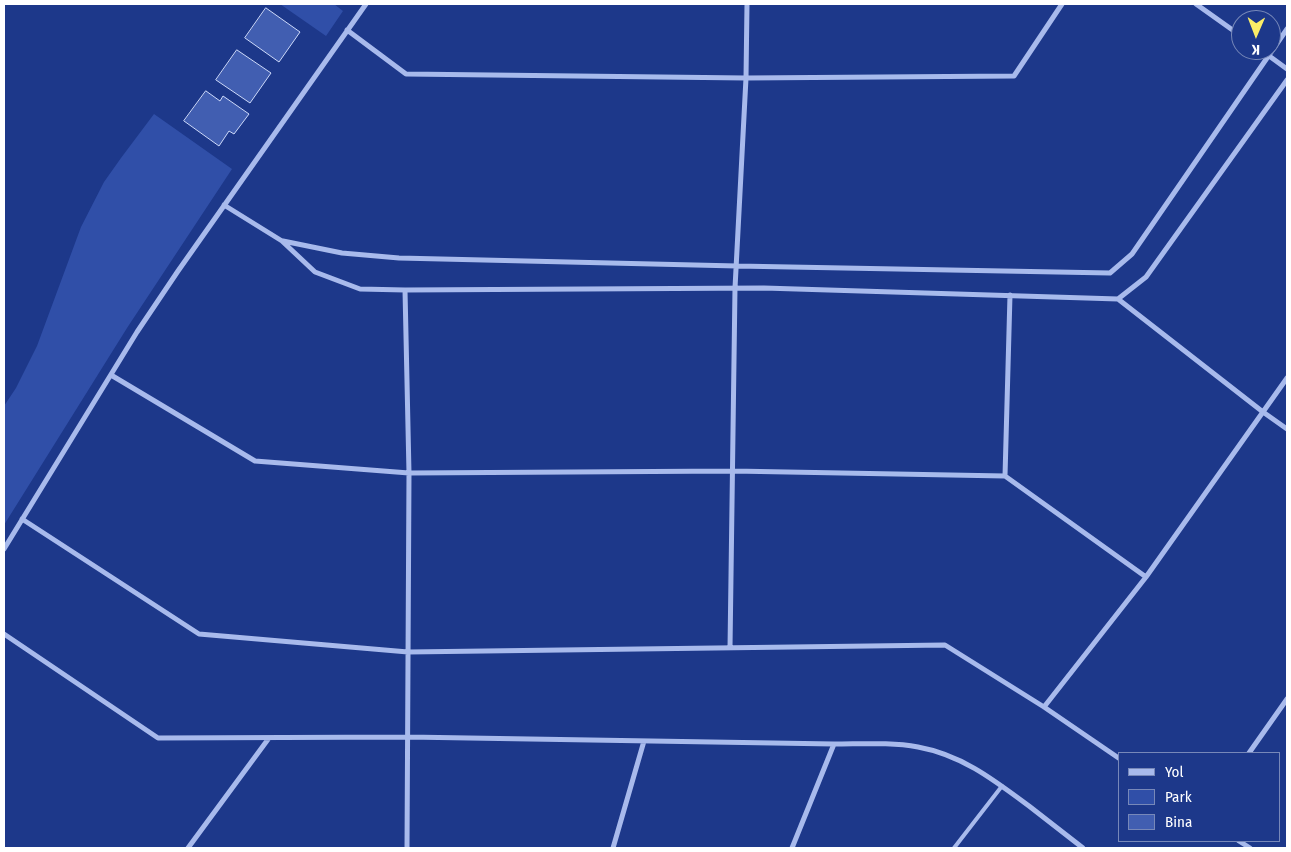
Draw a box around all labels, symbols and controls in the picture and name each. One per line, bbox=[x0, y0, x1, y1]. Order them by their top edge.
north arrow bbox=[1231, 10, 1281, 60]
text: K bbox=[1252, 41, 1260, 58]
legend bbox=[1118, 752, 1281, 842]
text: Yol bbox=[1165, 763, 1183, 781]
text: Park bbox=[1165, 788, 1192, 806]
text: Bina bbox=[1165, 813, 1192, 831]

